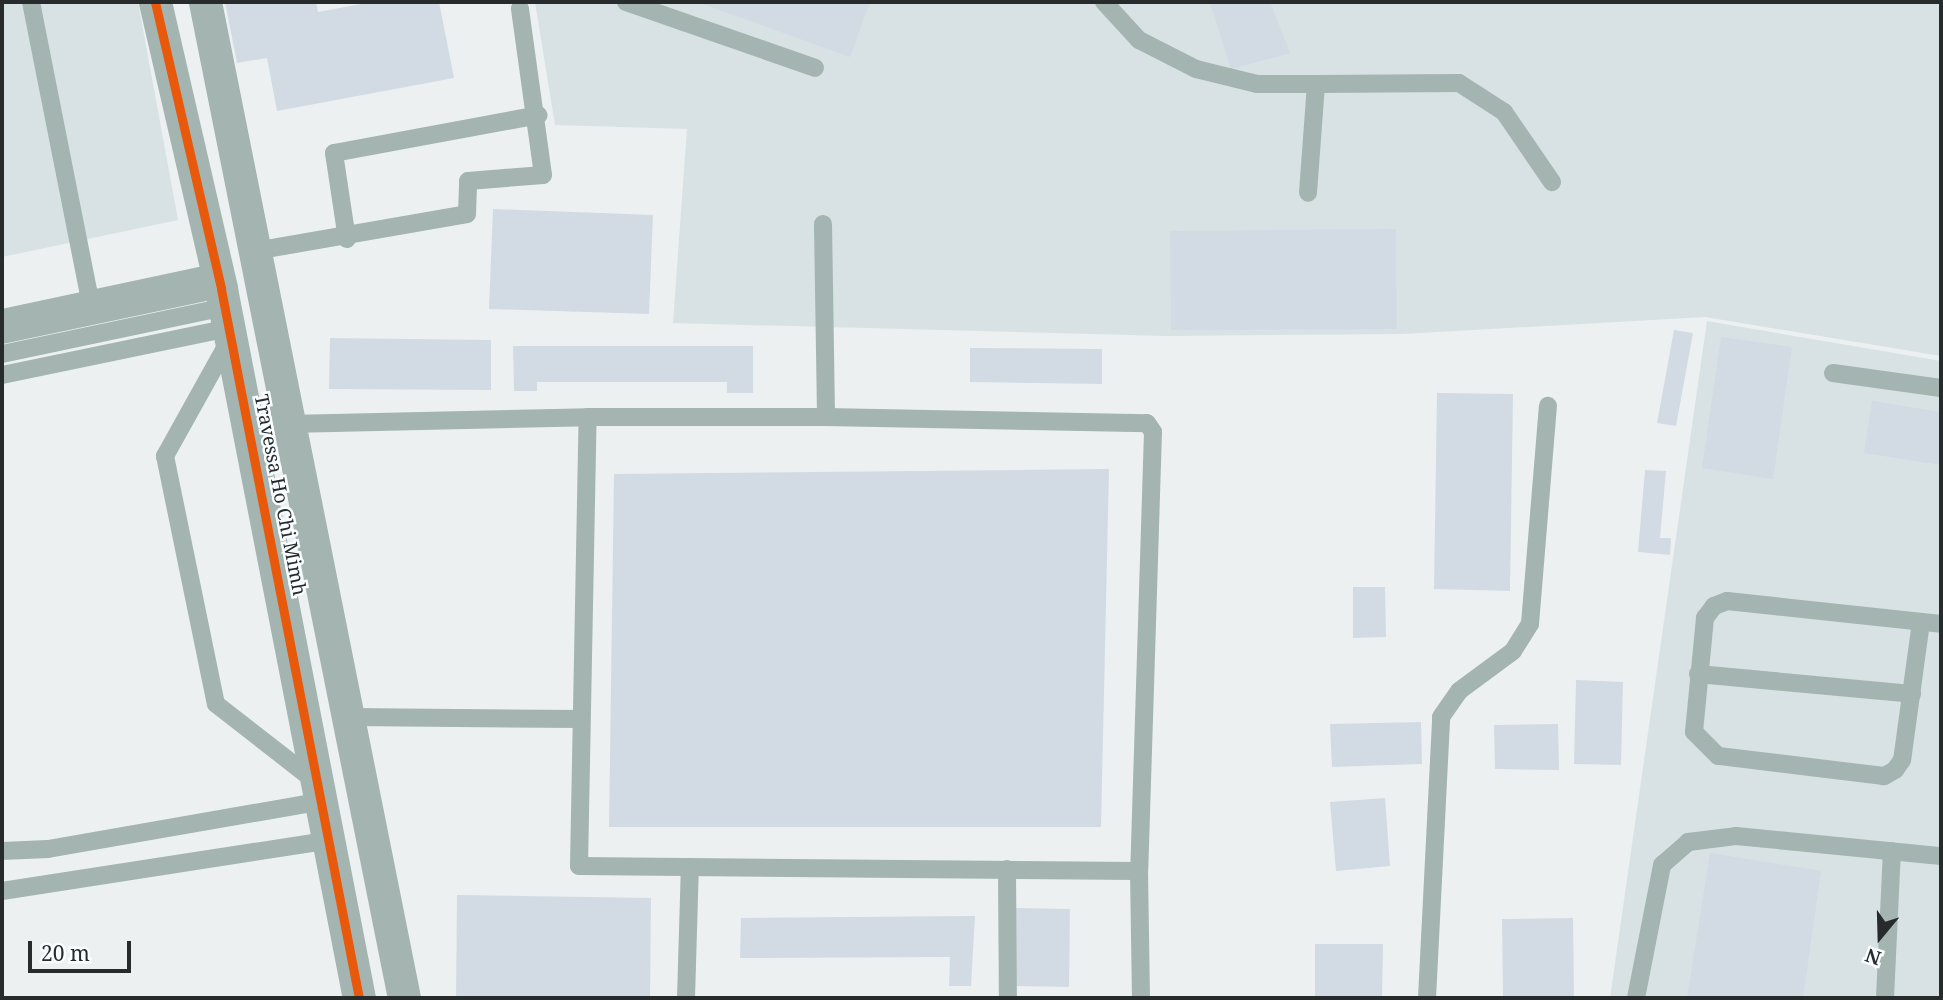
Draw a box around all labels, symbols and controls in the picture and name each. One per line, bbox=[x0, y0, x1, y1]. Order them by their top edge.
street label: Travessa Ho Chi Mimh bbox=[249, 392, 311, 598]
north arrow bbox=[1845, 902, 1915, 972]
scale bar bbox=[32, 926, 135, 970]
text: 20 m bbox=[41, 939, 90, 967]
text: N bbox=[1862, 942, 1884, 972]

